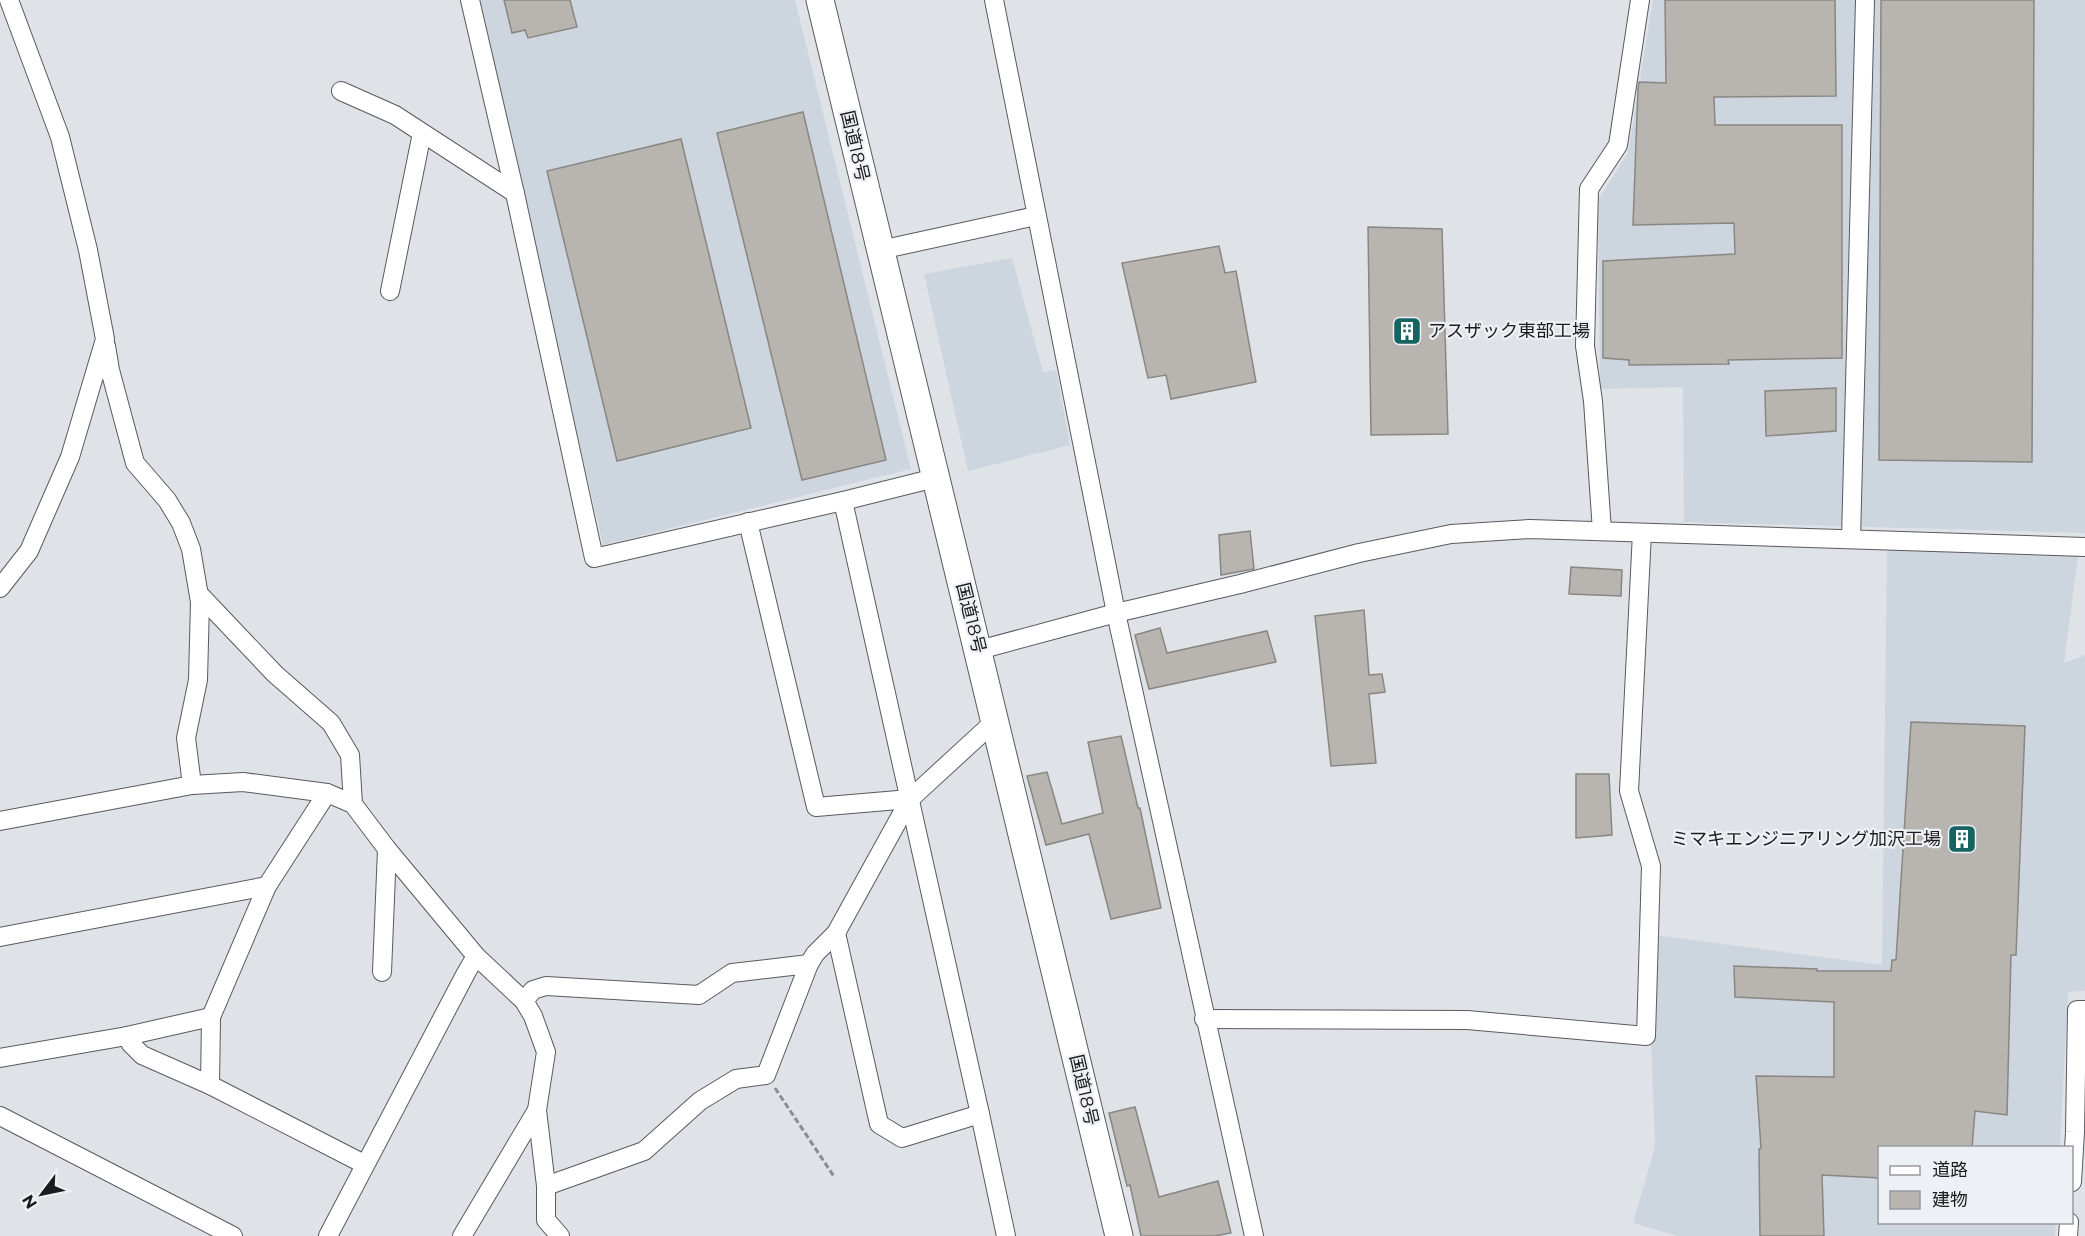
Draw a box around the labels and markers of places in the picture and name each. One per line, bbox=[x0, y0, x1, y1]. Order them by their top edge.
building icon: アスザック東部工場 bbox=[1391, 315, 1423, 347]
place label: アスザック東部工場 bbox=[1428, 320, 1590, 342]
building icon: ミマキエンジニアリング加沢工場 bbox=[1946, 823, 1978, 855]
place label: ミマキエンジニアリング加沢工場 bbox=[1671, 828, 1941, 850]

